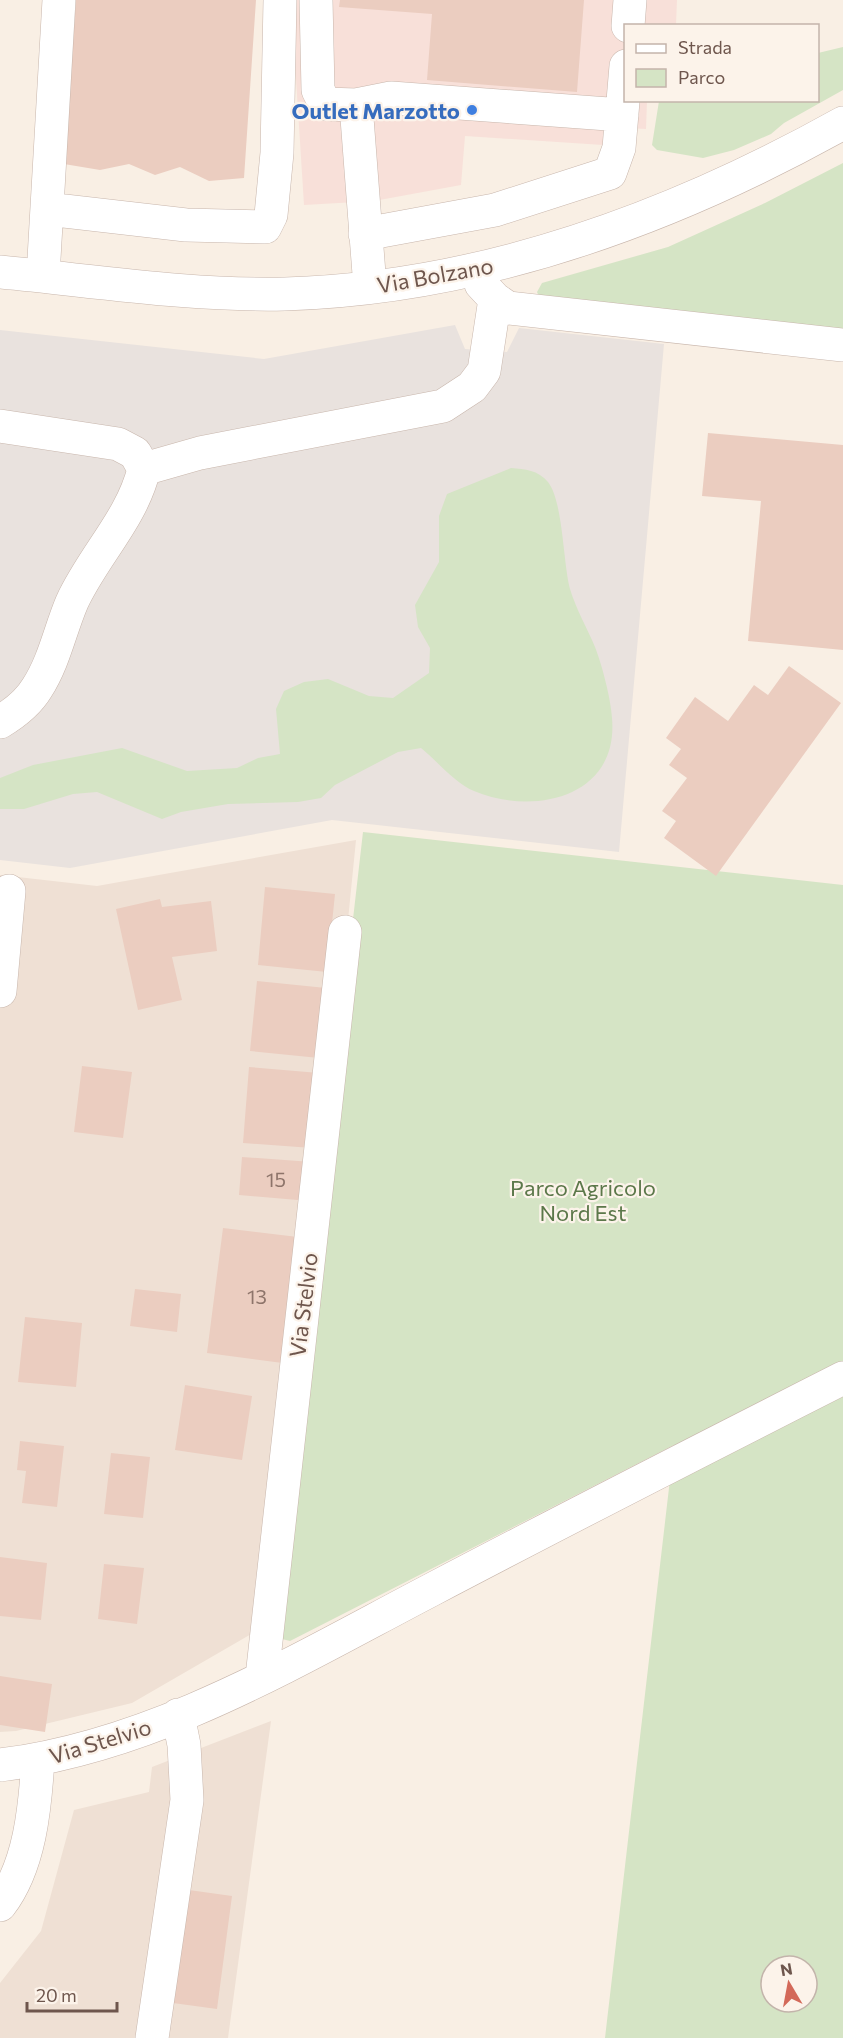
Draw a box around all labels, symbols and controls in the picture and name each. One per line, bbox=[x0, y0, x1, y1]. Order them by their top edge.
legend bbox=[624, 24, 819, 102]
text: Strada bbox=[678, 36, 732, 58]
text: Parco bbox=[678, 66, 725, 88]
place label: Outlet Marzotto bbox=[292, 97, 460, 124]
marker: Outlet Marzotto bbox=[465, 103, 479, 117]
street label: Via Bolzano bbox=[375, 251, 495, 299]
house number: 15 bbox=[266, 1167, 286, 1191]
park label: Parco Agricolo Nord Est bbox=[510, 1174, 656, 1226]
street label: Via Stelvio bbox=[283, 1251, 323, 1359]
house number: 13 bbox=[247, 1284, 267, 1308]
street label: Via Stelvio bbox=[46, 1713, 154, 1769]
north arrow bbox=[759, 1954, 819, 2014]
text: N bbox=[779, 1958, 794, 1979]
scale bar bbox=[27, 1975, 117, 2013]
text: 20 m bbox=[36, 1984, 77, 2006]

